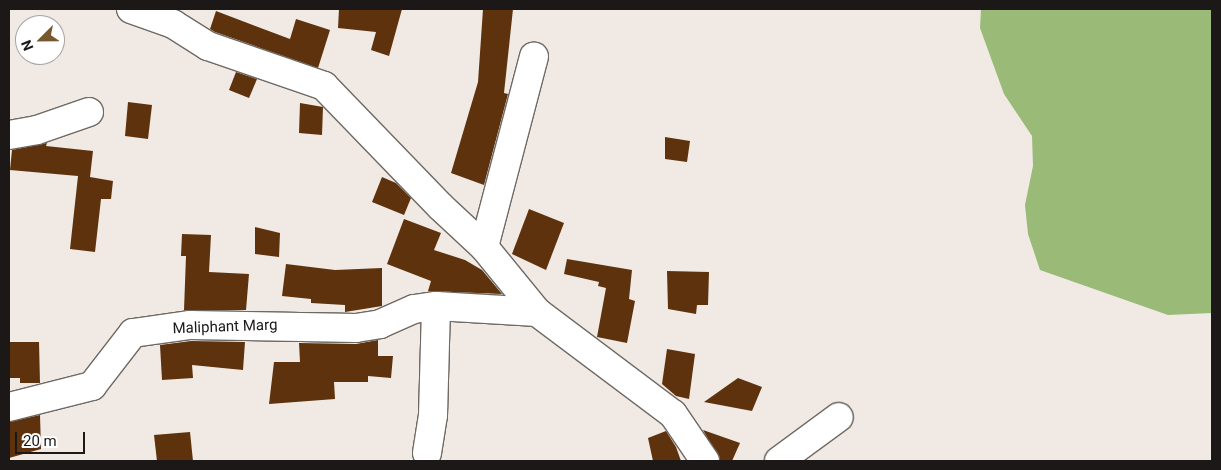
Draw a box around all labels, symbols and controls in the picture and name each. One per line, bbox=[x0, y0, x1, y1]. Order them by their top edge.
north arrow bbox=[15, 15, 65, 65]
text: N bbox=[18, 38, 36, 53]
street label: Maliphant Marg bbox=[172, 316, 278, 338]
scale bar bbox=[18, 422, 88, 454]
text: 20 m bbox=[23, 432, 57, 450]

